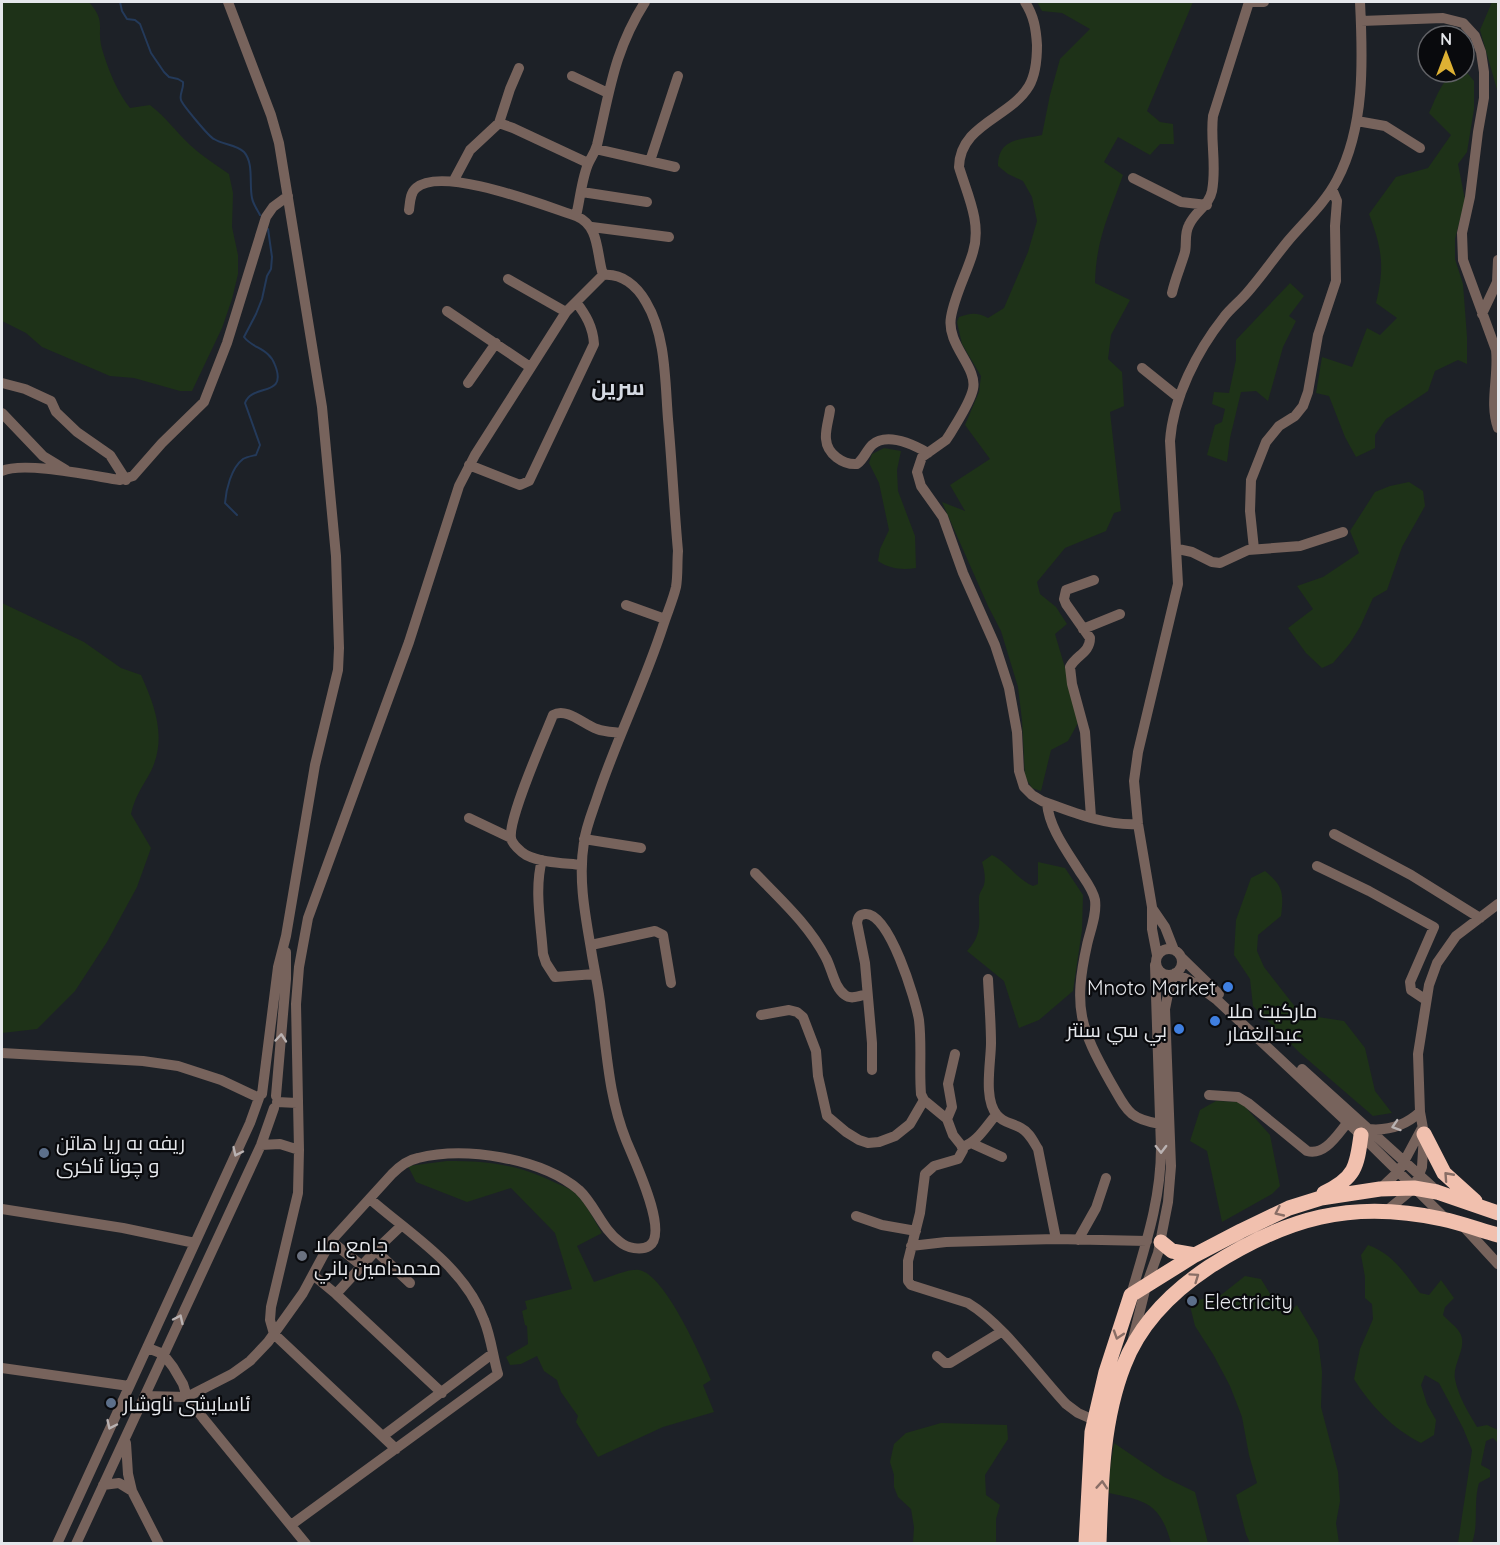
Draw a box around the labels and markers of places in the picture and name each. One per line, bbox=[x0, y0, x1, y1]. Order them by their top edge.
place label: Mnoto Market bbox=[1087, 975, 1216, 1000]
marker: Mnoto Market bbox=[1221, 980, 1235, 994]
place label: ماركيت ملا عبدالغفار bbox=[1226, 998, 1317, 1046]
marker: ماركيت ملا عبدالغفار bbox=[1208, 1014, 1222, 1028]
place label: بي سي سنتر bbox=[1065, 1017, 1167, 1046]
marker: بي سي سنتر bbox=[1172, 1022, 1186, 1036]
place label: ريفه به ريا هاتن و چونا ئاكرى bbox=[56, 1130, 185, 1179]
marker: ريفه به ريا هاتن و چونا ئاكرى bbox=[37, 1146, 51, 1160]
place label: جامع ملا محمدامين باني bbox=[314, 1232, 441, 1284]
marker: جامع ملا محمدامين باني bbox=[295, 1249, 309, 1263]
place label: Electricity bbox=[1204, 1289, 1293, 1314]
marker: Electricity bbox=[1185, 1294, 1199, 1308]
place label: ئاسايشى ناوشار bbox=[122, 1391, 250, 1417]
marker: ئاسايشى ناوشار bbox=[104, 1396, 118, 1410]

